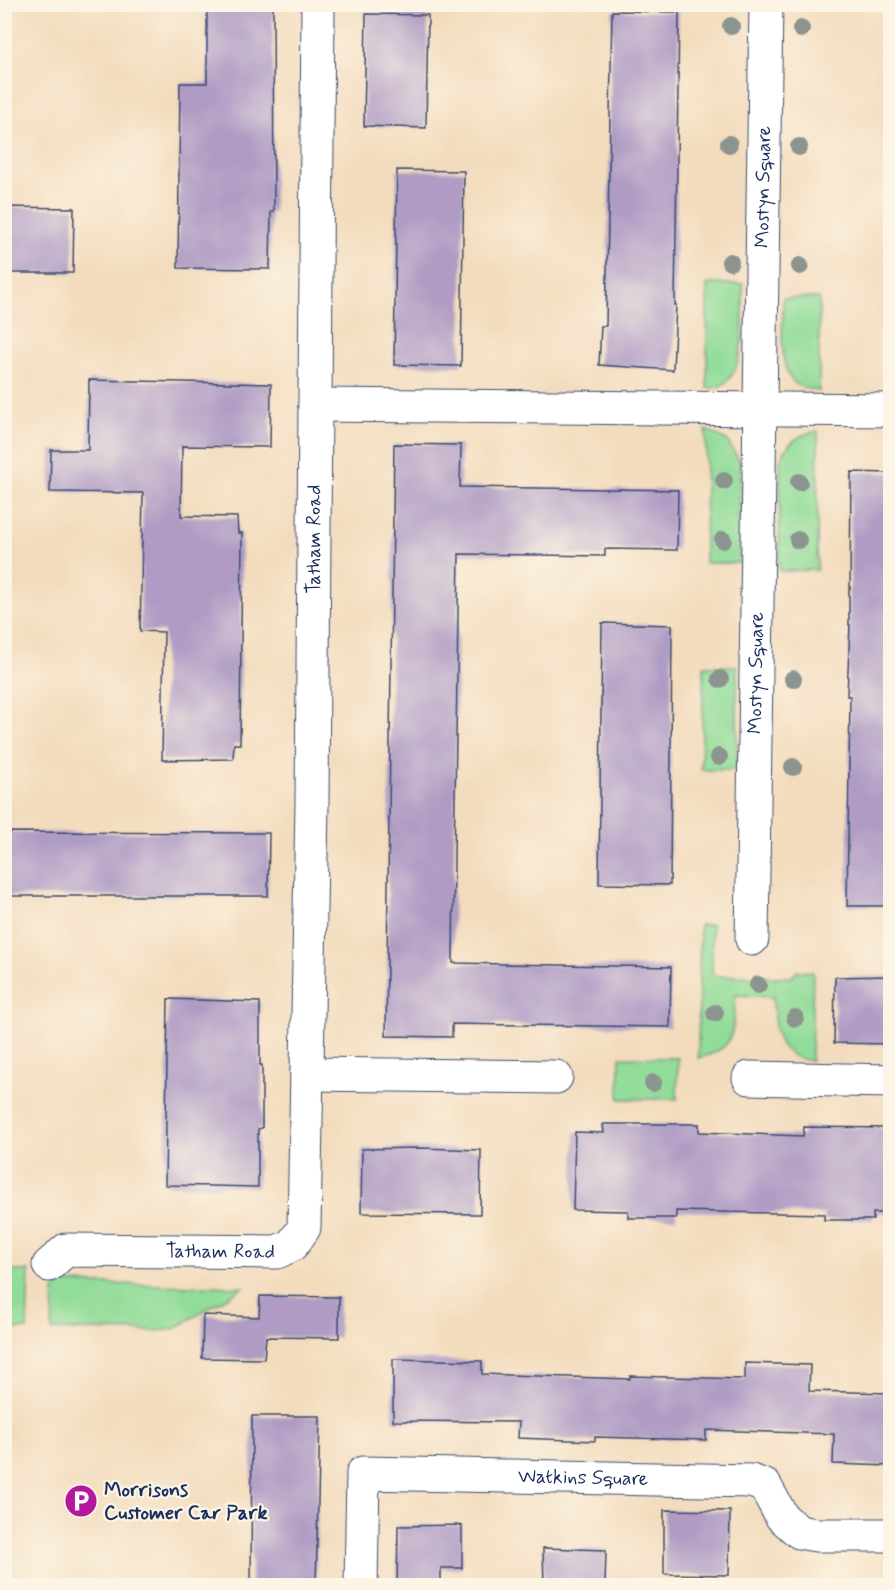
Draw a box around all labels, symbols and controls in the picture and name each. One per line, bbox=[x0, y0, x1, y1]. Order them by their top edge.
street label: Mostyn Square bbox=[749, 126, 778, 248]
street label: Tatham Road bbox=[300, 484, 328, 594]
street label: Mostyn Square bbox=[742, 612, 770, 734]
street label: Tatham Road bbox=[166, 1237, 275, 1265]
street label: Watkins Square bbox=[518, 1463, 648, 1492]
place label: Morrisons Customer Car Park bbox=[104, 1477, 268, 1527]
parking icon: Morrisons Customer Car Park bbox=[63, 1483, 99, 1519]

